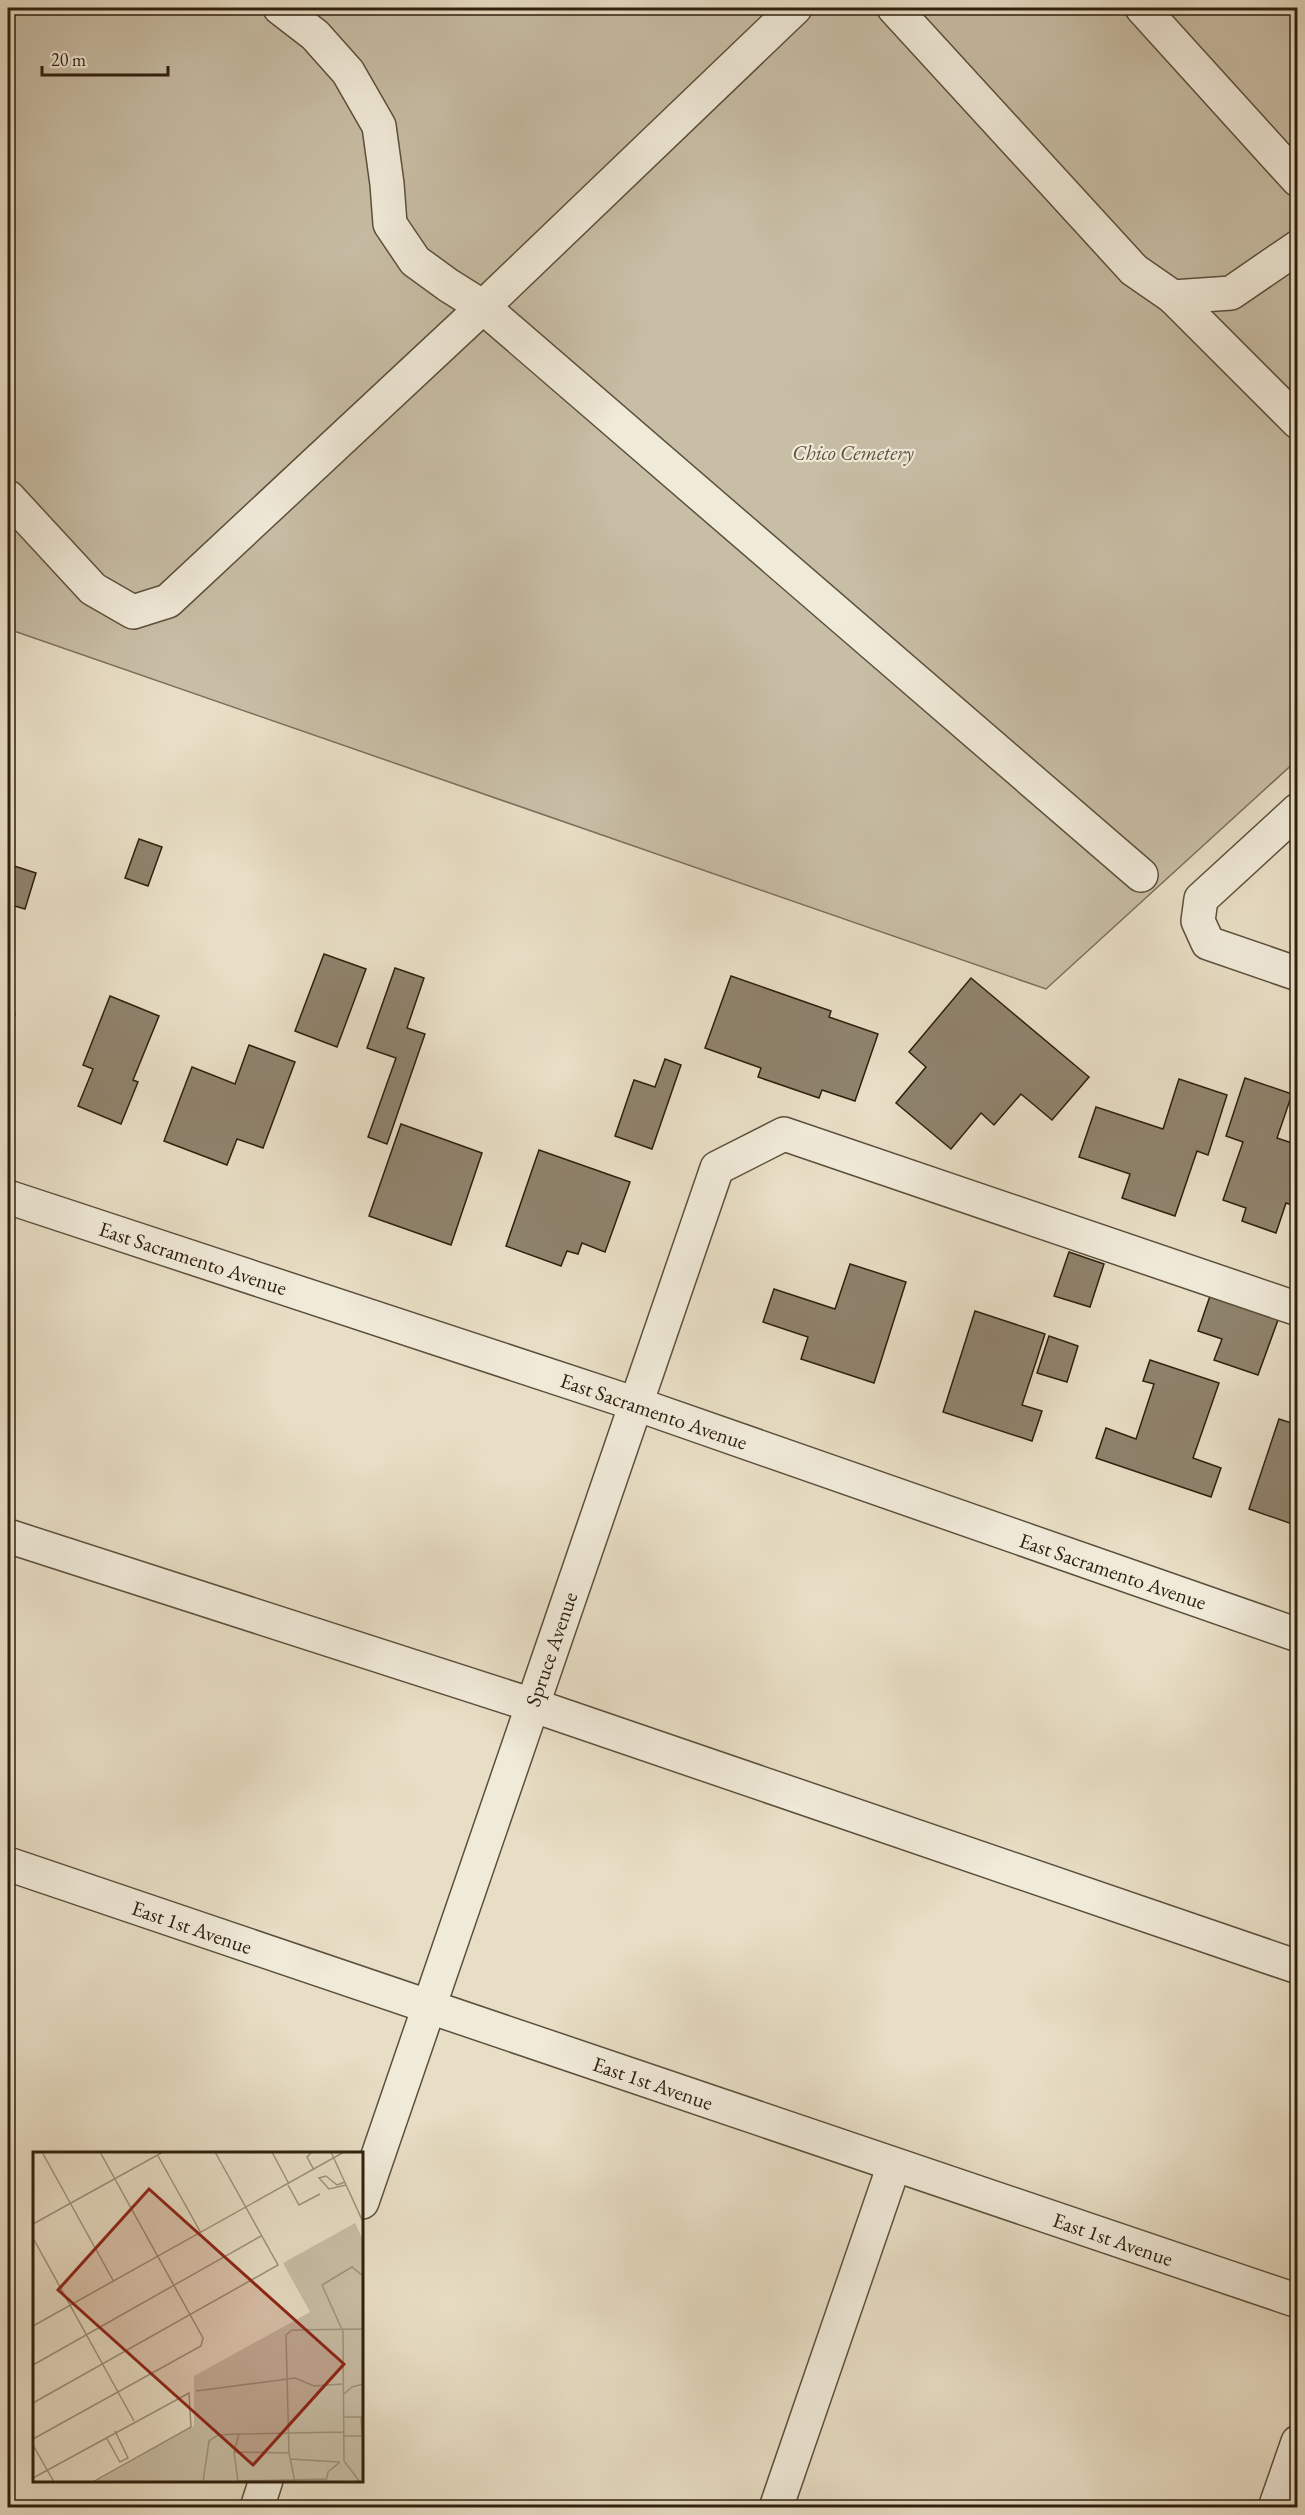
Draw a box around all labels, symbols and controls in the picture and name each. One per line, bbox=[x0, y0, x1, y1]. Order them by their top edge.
scale bar bbox=[42, 39, 168, 77]
text: 20 m bbox=[51, 48, 86, 71]
park label: Chico Cemetery bbox=[792, 439, 914, 466]
street label: East Sacramento Avenue bbox=[96, 1215, 290, 1301]
street label: East Sacramento Avenue bbox=[557, 1366, 751, 1456]
street label: East Sacramento Avenue bbox=[1016, 1526, 1210, 1616]
street label: Spruce Avenue bbox=[519, 1588, 583, 1710]
street label: East 1st Avenue bbox=[128, 1894, 256, 1960]
street label: East 1st Avenue bbox=[589, 2050, 717, 2116]
inset map bbox=[33, 2152, 363, 2482]
street label: East 1st Avenue bbox=[1049, 2206, 1177, 2272]

